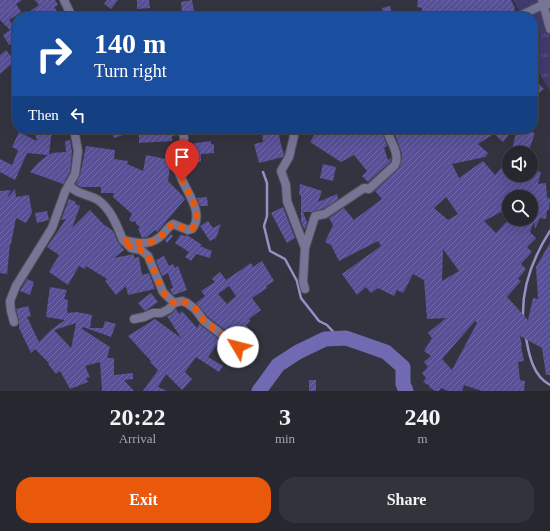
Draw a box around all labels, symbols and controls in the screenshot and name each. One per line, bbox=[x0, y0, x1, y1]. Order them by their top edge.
icon: right bbox=[28, 28, 80, 80]
text: 140 m bbox=[94, 28, 166, 59]
text: Turn right bbox=[94, 61, 167, 81]
icon: left bbox=[67, 104, 89, 126]
text: Then bbox=[28, 107, 59, 123]
pin bbox=[165, 140, 199, 181]
icon: arrive bbox=[171, 146, 193, 168]
map controls bbox=[502, 146, 538, 226]
button: sound bbox=[502, 146, 538, 182]
button: search bbox=[502, 190, 538, 226]
position arrow bbox=[217, 326, 259, 368]
text: 20:22 bbox=[109, 404, 165, 430]
text: 3 bbox=[279, 404, 291, 430]
text: 240 bbox=[405, 404, 441, 430]
text: Arrival bbox=[119, 431, 156, 446]
text: min bbox=[275, 431, 295, 446]
text: m bbox=[417, 431, 428, 446]
button: Exit bbox=[16, 477, 271, 523]
button: Share bbox=[279, 477, 534, 523]

